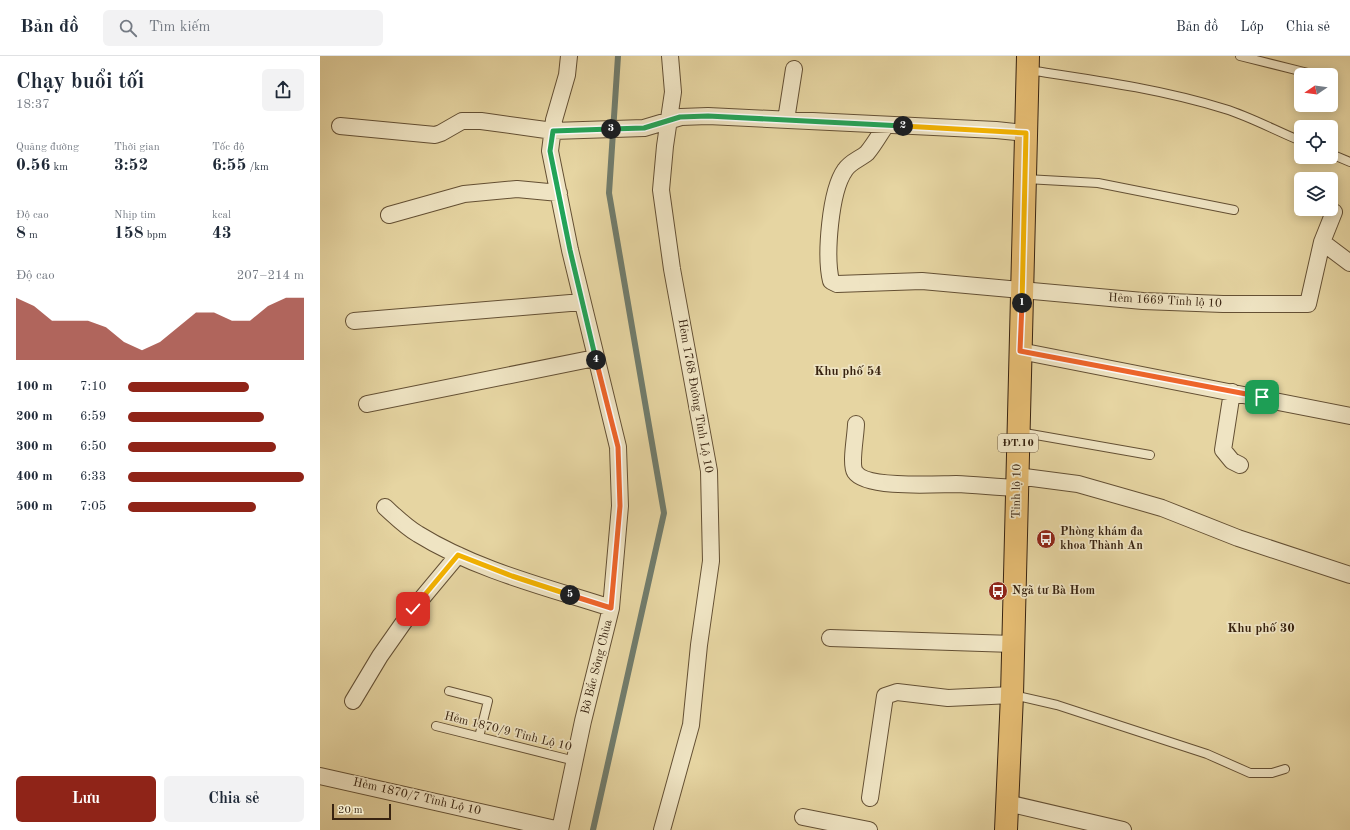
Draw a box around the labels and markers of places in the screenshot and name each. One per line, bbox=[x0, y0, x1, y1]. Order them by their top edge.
pin: 2 bbox=[893, 116, 913, 136]
pin: 3 bbox=[601, 119, 621, 139]
pin: 1 bbox=[1012, 293, 1032, 313]
pin: 4 bbox=[586, 350, 606, 370]
pin bbox=[1245, 380, 1279, 414]
place label: Phòng khám đa khoa Thành An bbox=[1060, 526, 1143, 552]
bus stop icon: Phòng khám đa khoa Thành An bbox=[1035, 528, 1057, 550]
bus stop icon: Ngã tư Bà Hom bbox=[987, 580, 1009, 602]
pin: 5 bbox=[560, 585, 580, 605]
place label: Ngã tư Bà Hom bbox=[1012, 585, 1096, 597]
pin bbox=[396, 592, 430, 626]

